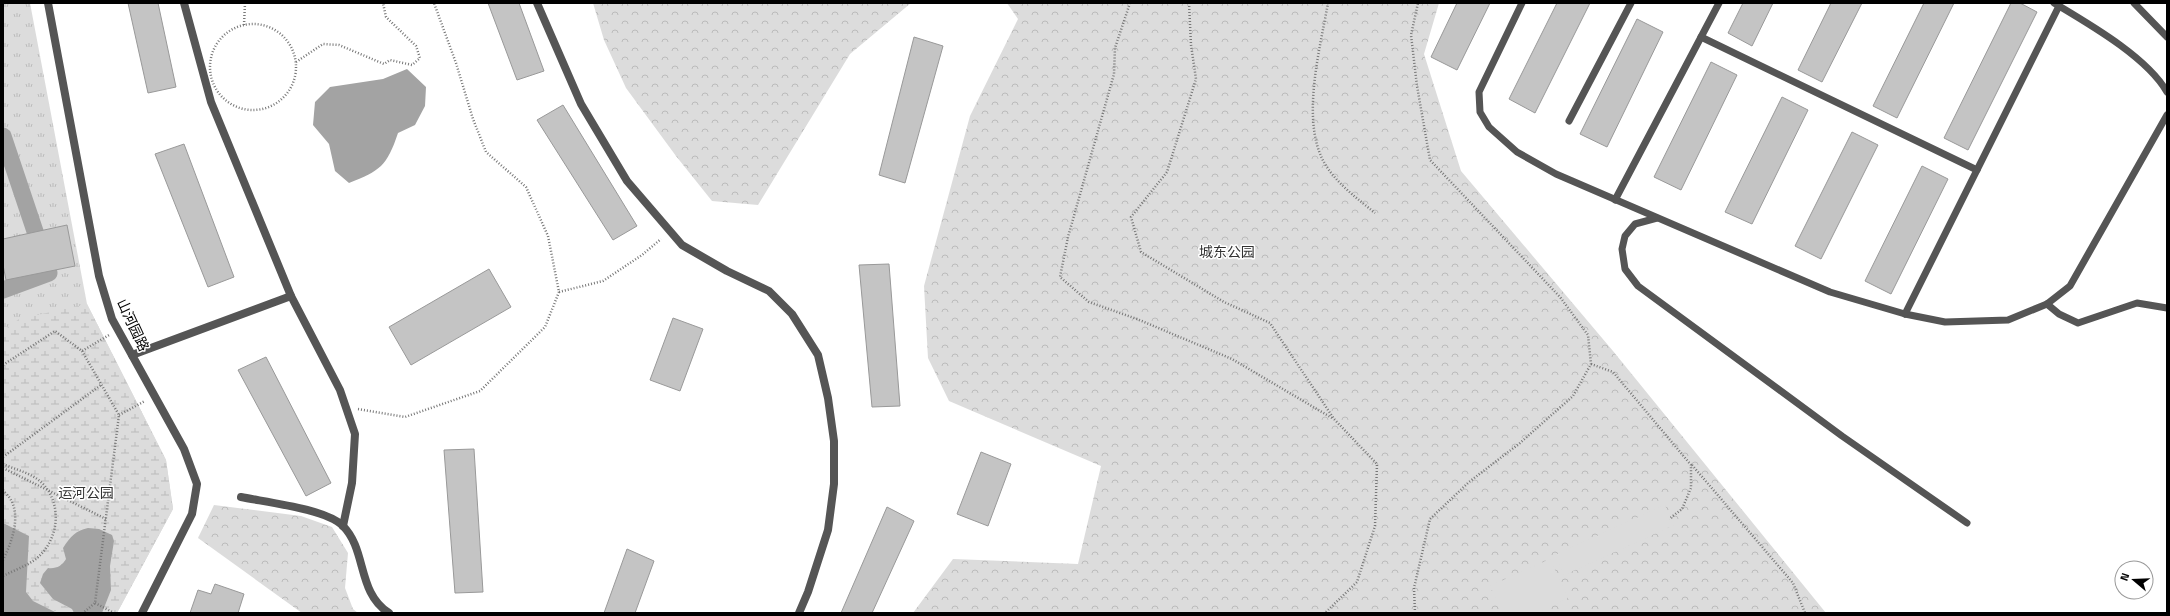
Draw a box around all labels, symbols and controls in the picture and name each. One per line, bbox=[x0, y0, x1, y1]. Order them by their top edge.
park label: 城东公园 bbox=[1199, 241, 1255, 262]
street label: 山河园路 bbox=[112, 295, 155, 355]
park label: 运河公园 bbox=[58, 482, 114, 503]
north arrow bbox=[2114, 560, 2154, 600]
text: N bbox=[2116, 571, 2133, 583]

